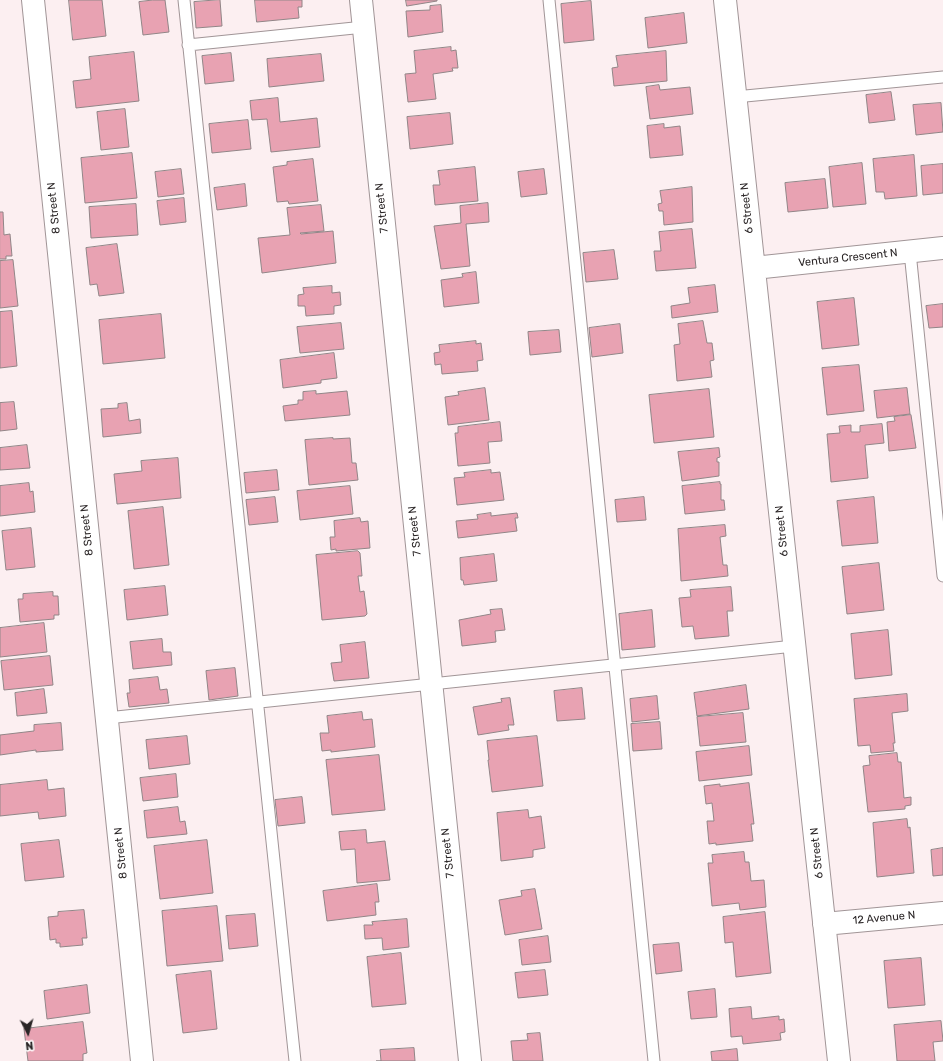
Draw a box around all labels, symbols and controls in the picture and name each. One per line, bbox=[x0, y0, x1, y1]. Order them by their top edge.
street label: 8 Street N bbox=[45, 182, 63, 234]
street label: 7 Street N bbox=[373, 182, 391, 234]
street label: 6 Street N bbox=[738, 182, 756, 234]
street label: Ventura Crescent N bbox=[798, 246, 898, 270]
street label: 8 Street N bbox=[78, 504, 96, 556]
street label: 7 Street N bbox=[406, 505, 424, 557]
street label: 6 Street N bbox=[773, 505, 791, 557]
street label: 8 Street N bbox=[112, 827, 130, 879]
street label: 7 Street N bbox=[439, 827, 457, 879]
street label: 6 Street N bbox=[808, 827, 826, 879]
street label: 12 Avenue N bbox=[852, 909, 916, 927]
north arrow bbox=[8, 1013, 48, 1053]
text: N bbox=[25, 1039, 34, 1052]

